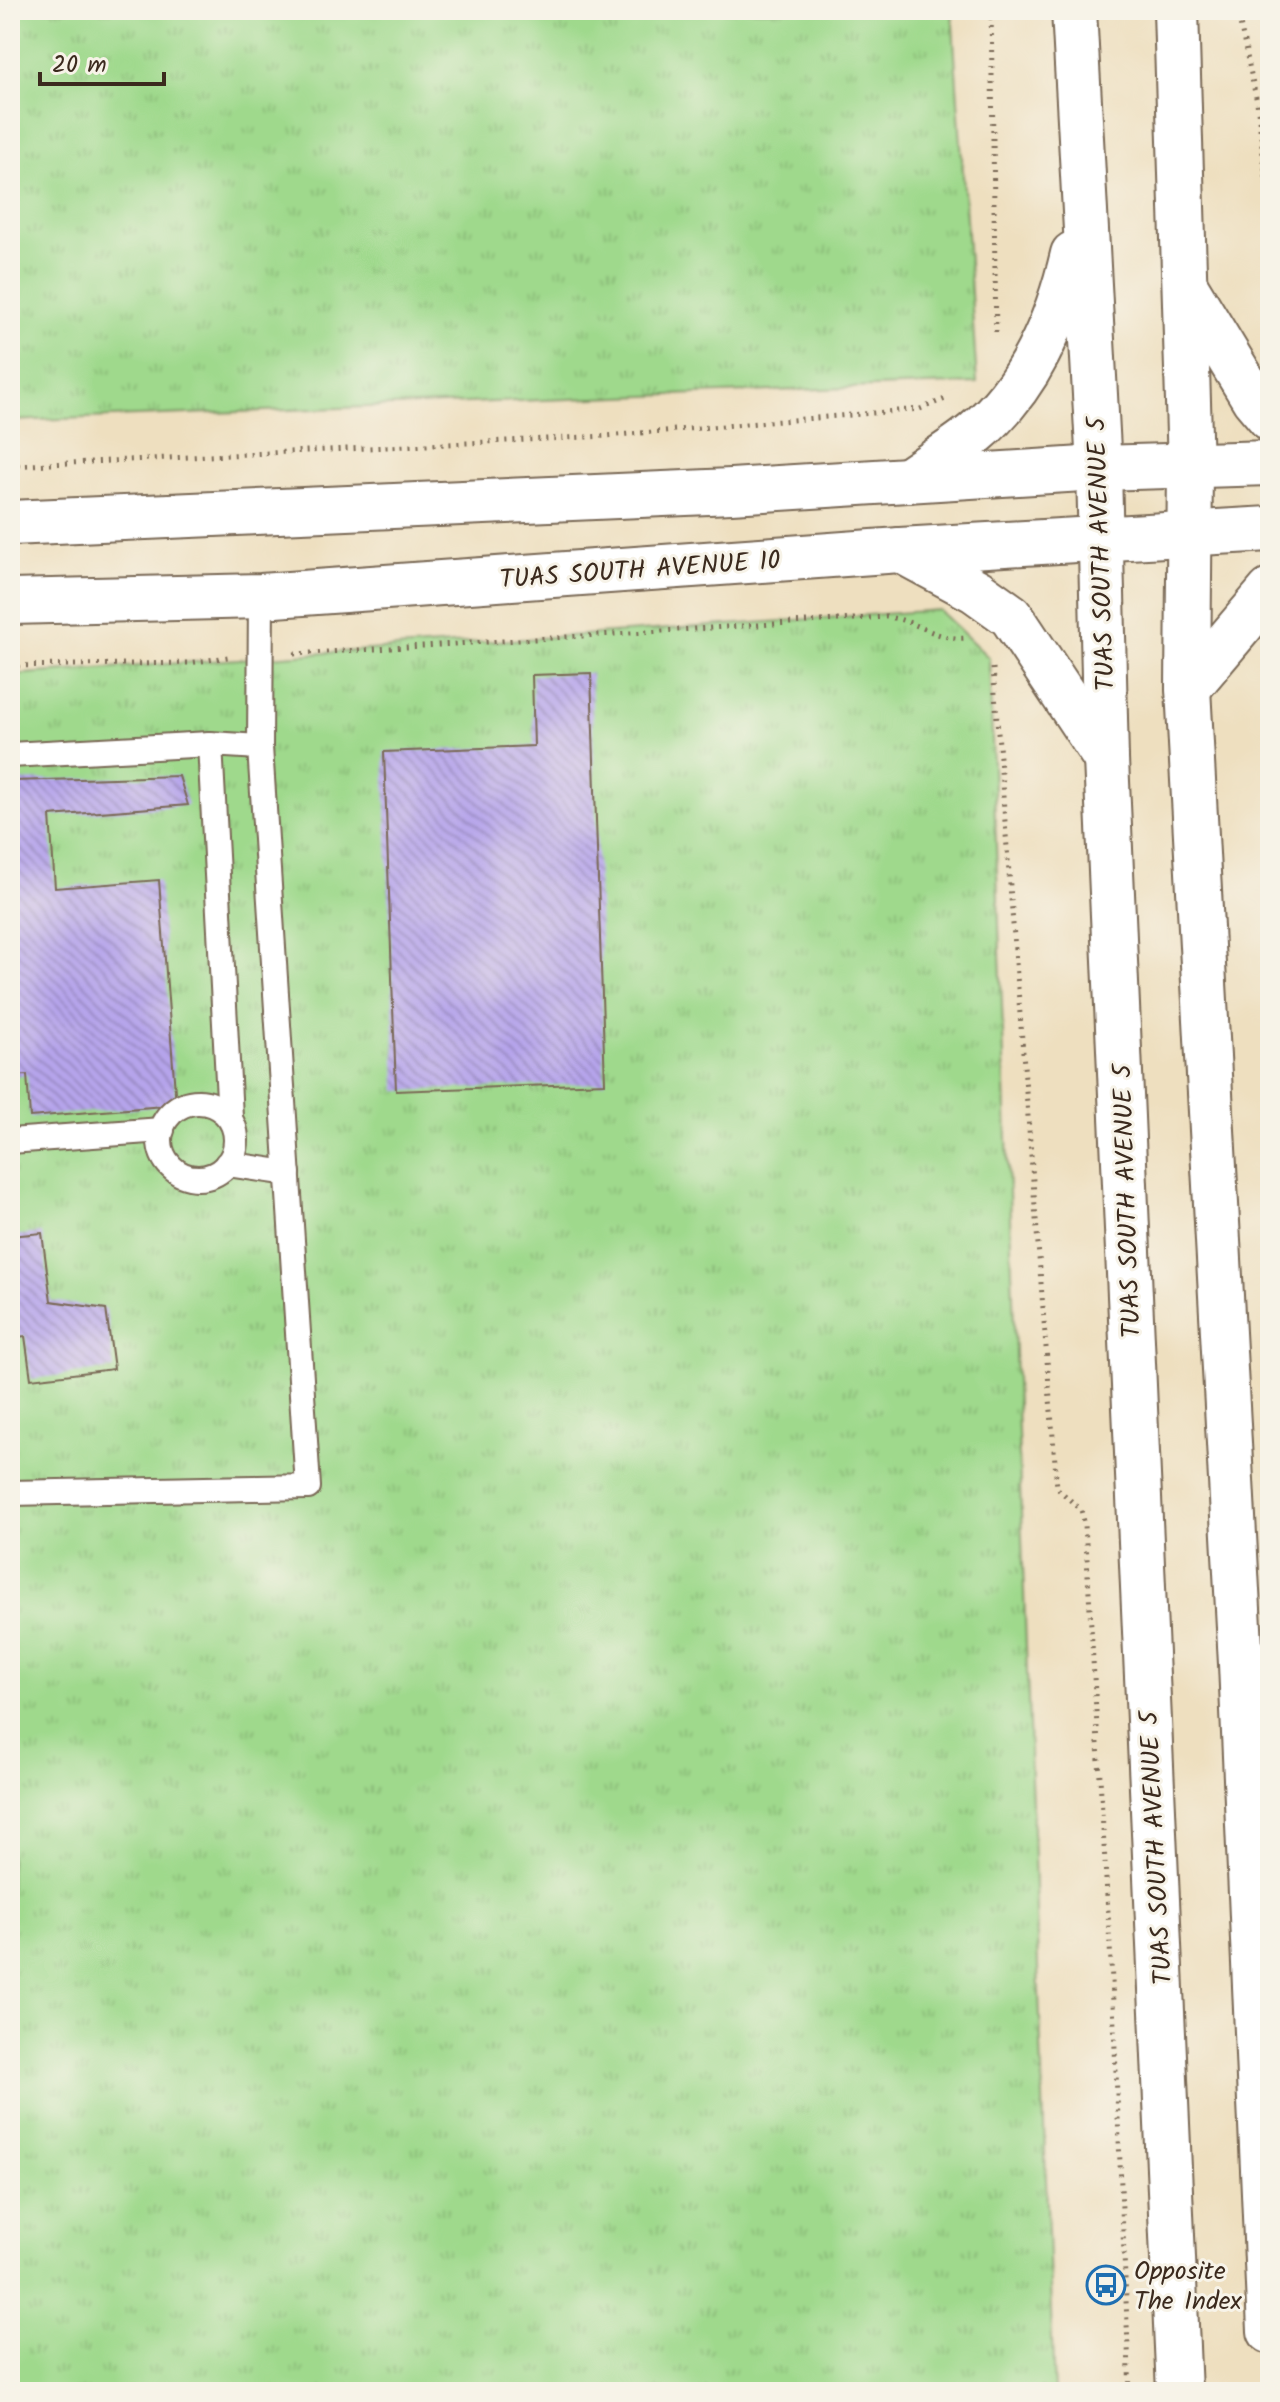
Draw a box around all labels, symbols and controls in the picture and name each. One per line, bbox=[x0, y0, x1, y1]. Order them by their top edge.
scale bar bbox=[40, 36, 164, 86]
text: 20 m bbox=[52, 46, 107, 85]
street label: TUAS SOUTH AVENUE 5 bbox=[1076, 414, 1128, 692]
street label: TUAS SOUTH AVENUE 10 bbox=[498, 540, 782, 602]
street label: TUAS SOUTH AVENUE 5 bbox=[1102, 1061, 1154, 1339]
street label: TUAS SOUTH AVENUE 5 bbox=[1129, 1708, 1185, 1986]
place label: Opposite The Index bbox=[1134, 2251, 1243, 2323]
bus stop icon: Opposite The Index bbox=[1085, 2264, 1127, 2306]

